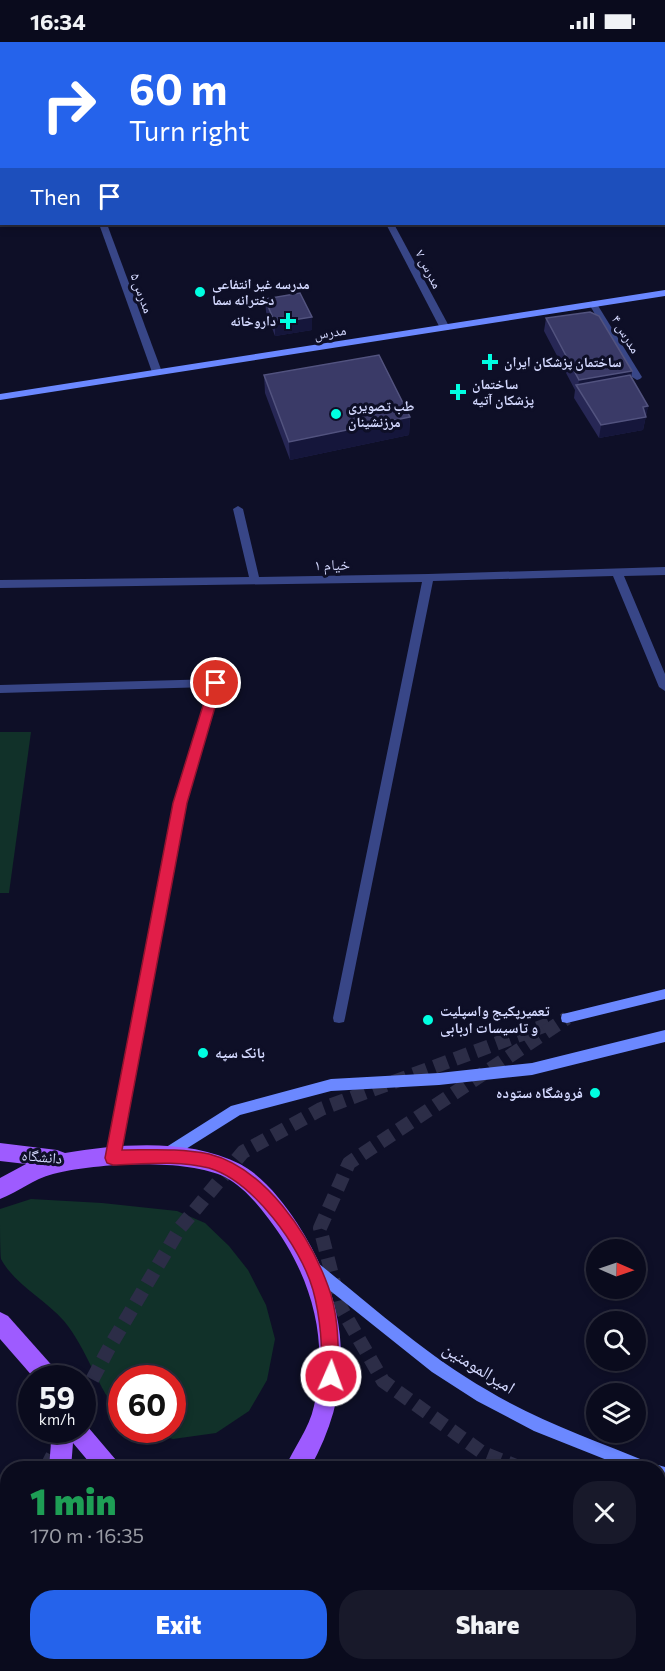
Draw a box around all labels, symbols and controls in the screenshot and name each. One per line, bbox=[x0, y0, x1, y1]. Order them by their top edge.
text: 16:34 bbox=[30, 8, 86, 35]
text: 60 m bbox=[129, 62, 228, 114]
icon: right bbox=[30, 66, 108, 144]
text: Turn right bbox=[129, 114, 249, 147]
icon: arrive bbox=[93, 180, 126, 213]
text: Then bbox=[30, 183, 81, 210]
street label: مدرس ۷ bbox=[412, 246, 446, 292]
street label: مدرس ۵ bbox=[126, 270, 158, 316]
place label: مدرسه غیر انتفاعی دخترانه سما bbox=[212, 275, 310, 308]
marker: مدرسه غیر انتفاعی دخترانه سما bbox=[193, 285, 207, 299]
place label: داروخانه bbox=[230, 312, 276, 329]
street label: مدرس ۴ bbox=[608, 312, 644, 356]
marker: داروخانه bbox=[281, 314, 295, 328]
street label: مدرس bbox=[312, 321, 348, 343]
marker: ساختمان پزشکان ایران bbox=[481, 353, 499, 371]
place label: ساختمان پزشکان ایران bbox=[504, 353, 622, 371]
place label: ساختمان پزشکان آتیه bbox=[472, 375, 534, 409]
marker: ساختمان پزشکان آتیه bbox=[449, 383, 467, 401]
place label: طب تصویری مرزنشینان bbox=[348, 397, 415, 431]
marker: طب تصویری مرزنشینان bbox=[329, 407, 343, 421]
street label: خیام ۱ bbox=[314, 555, 350, 575]
pin bbox=[190, 657, 241, 708]
icon: arrive bbox=[199, 666, 232, 699]
place label: تعمیرپکیج واسپلیت و تاسیسات اربابی bbox=[440, 1001, 550, 1037]
marker: تعمیرپکیج واسپلیت و تاسیسات اربابی bbox=[421, 1013, 435, 1027]
place label: بانک سپه bbox=[215, 1043, 265, 1062]
marker: بانک سپه bbox=[196, 1046, 210, 1060]
place label: فروشگاه ستوده bbox=[496, 1083, 583, 1101]
marker: فروشگاه ستوده bbox=[588, 1086, 602, 1100]
street label: دانشگاه bbox=[21, 1145, 63, 1167]
north arrow bbox=[586, 1239, 646, 1299]
map controls bbox=[586, 1239, 646, 1443]
button: search bbox=[586, 1311, 646, 1371]
street label: امیرالمومنین bbox=[439, 1336, 520, 1399]
position arrow bbox=[299, 1344, 363, 1408]
speed limit sign: 60 bbox=[108, 1365, 186, 1443]
text: 59 bbox=[39, 1378, 75, 1415]
button: layers bbox=[586, 1383, 646, 1443]
text: km/h bbox=[39, 1410, 75, 1428]
text: 1 min bbox=[30, 1478, 116, 1522]
button: close bbox=[573, 1481, 636, 1544]
text: 170 m · 16:35 bbox=[30, 1523, 144, 1547]
button: Exit bbox=[30, 1590, 327, 1659]
button: Share bbox=[339, 1590, 636, 1659]

